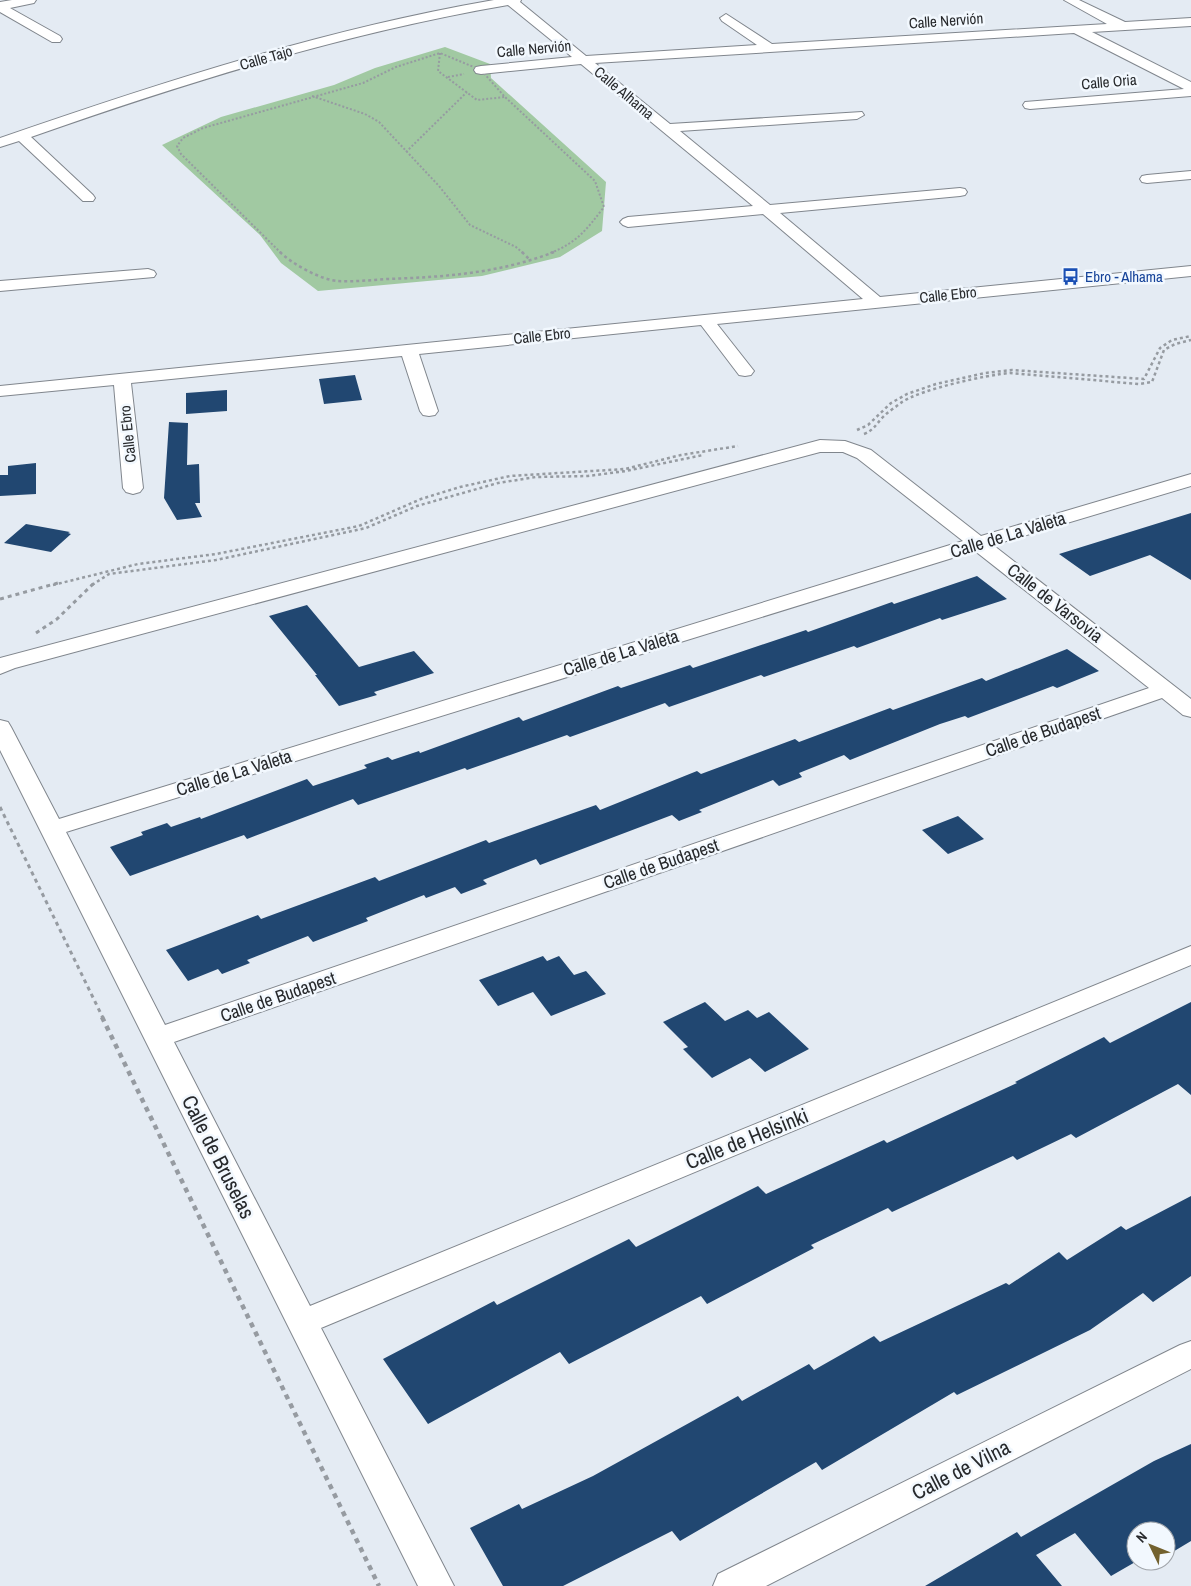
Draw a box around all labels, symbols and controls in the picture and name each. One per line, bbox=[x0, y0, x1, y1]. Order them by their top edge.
street label: Calle Nervión bbox=[908, 7, 984, 34]
street label: Calle Nervión bbox=[496, 35, 572, 62]
street label: Calle Tajo bbox=[237, 40, 295, 75]
street label: Calle Alhama bbox=[590, 61, 659, 124]
street label: Calle Oria bbox=[1080, 69, 1138, 94]
place label: Ebro - Alhama bbox=[1085, 266, 1163, 287]
bus stop icon: Ebro - Alhama bbox=[1061, 267, 1081, 287]
street label: Calle Ebro bbox=[918, 281, 978, 308]
street label: Calle Ebro bbox=[512, 322, 572, 349]
street label: Calle Ebro bbox=[114, 404, 141, 464]
street label: Calle de La Valeta bbox=[947, 505, 1069, 564]
street label: Calle de Varsovia bbox=[1002, 557, 1108, 648]
street label: Calle de La Valeta bbox=[560, 623, 682, 682]
street label: Calle de Budapest bbox=[982, 700, 1104, 763]
street label: Calle de La Valeta bbox=[173, 743, 295, 802]
street label: Calle de Budapest bbox=[600, 832, 722, 895]
street label: Calle de Budapest bbox=[217, 965, 339, 1028]
street label: Calle de Bruselas bbox=[175, 1090, 262, 1223]
street label: Calle de Helsinki bbox=[681, 1101, 813, 1176]
street label: Calle de Vilna bbox=[907, 1432, 1015, 1507]
north arrow bbox=[1126, 1521, 1176, 1571]
text: N bbox=[1132, 1528, 1151, 1546]

